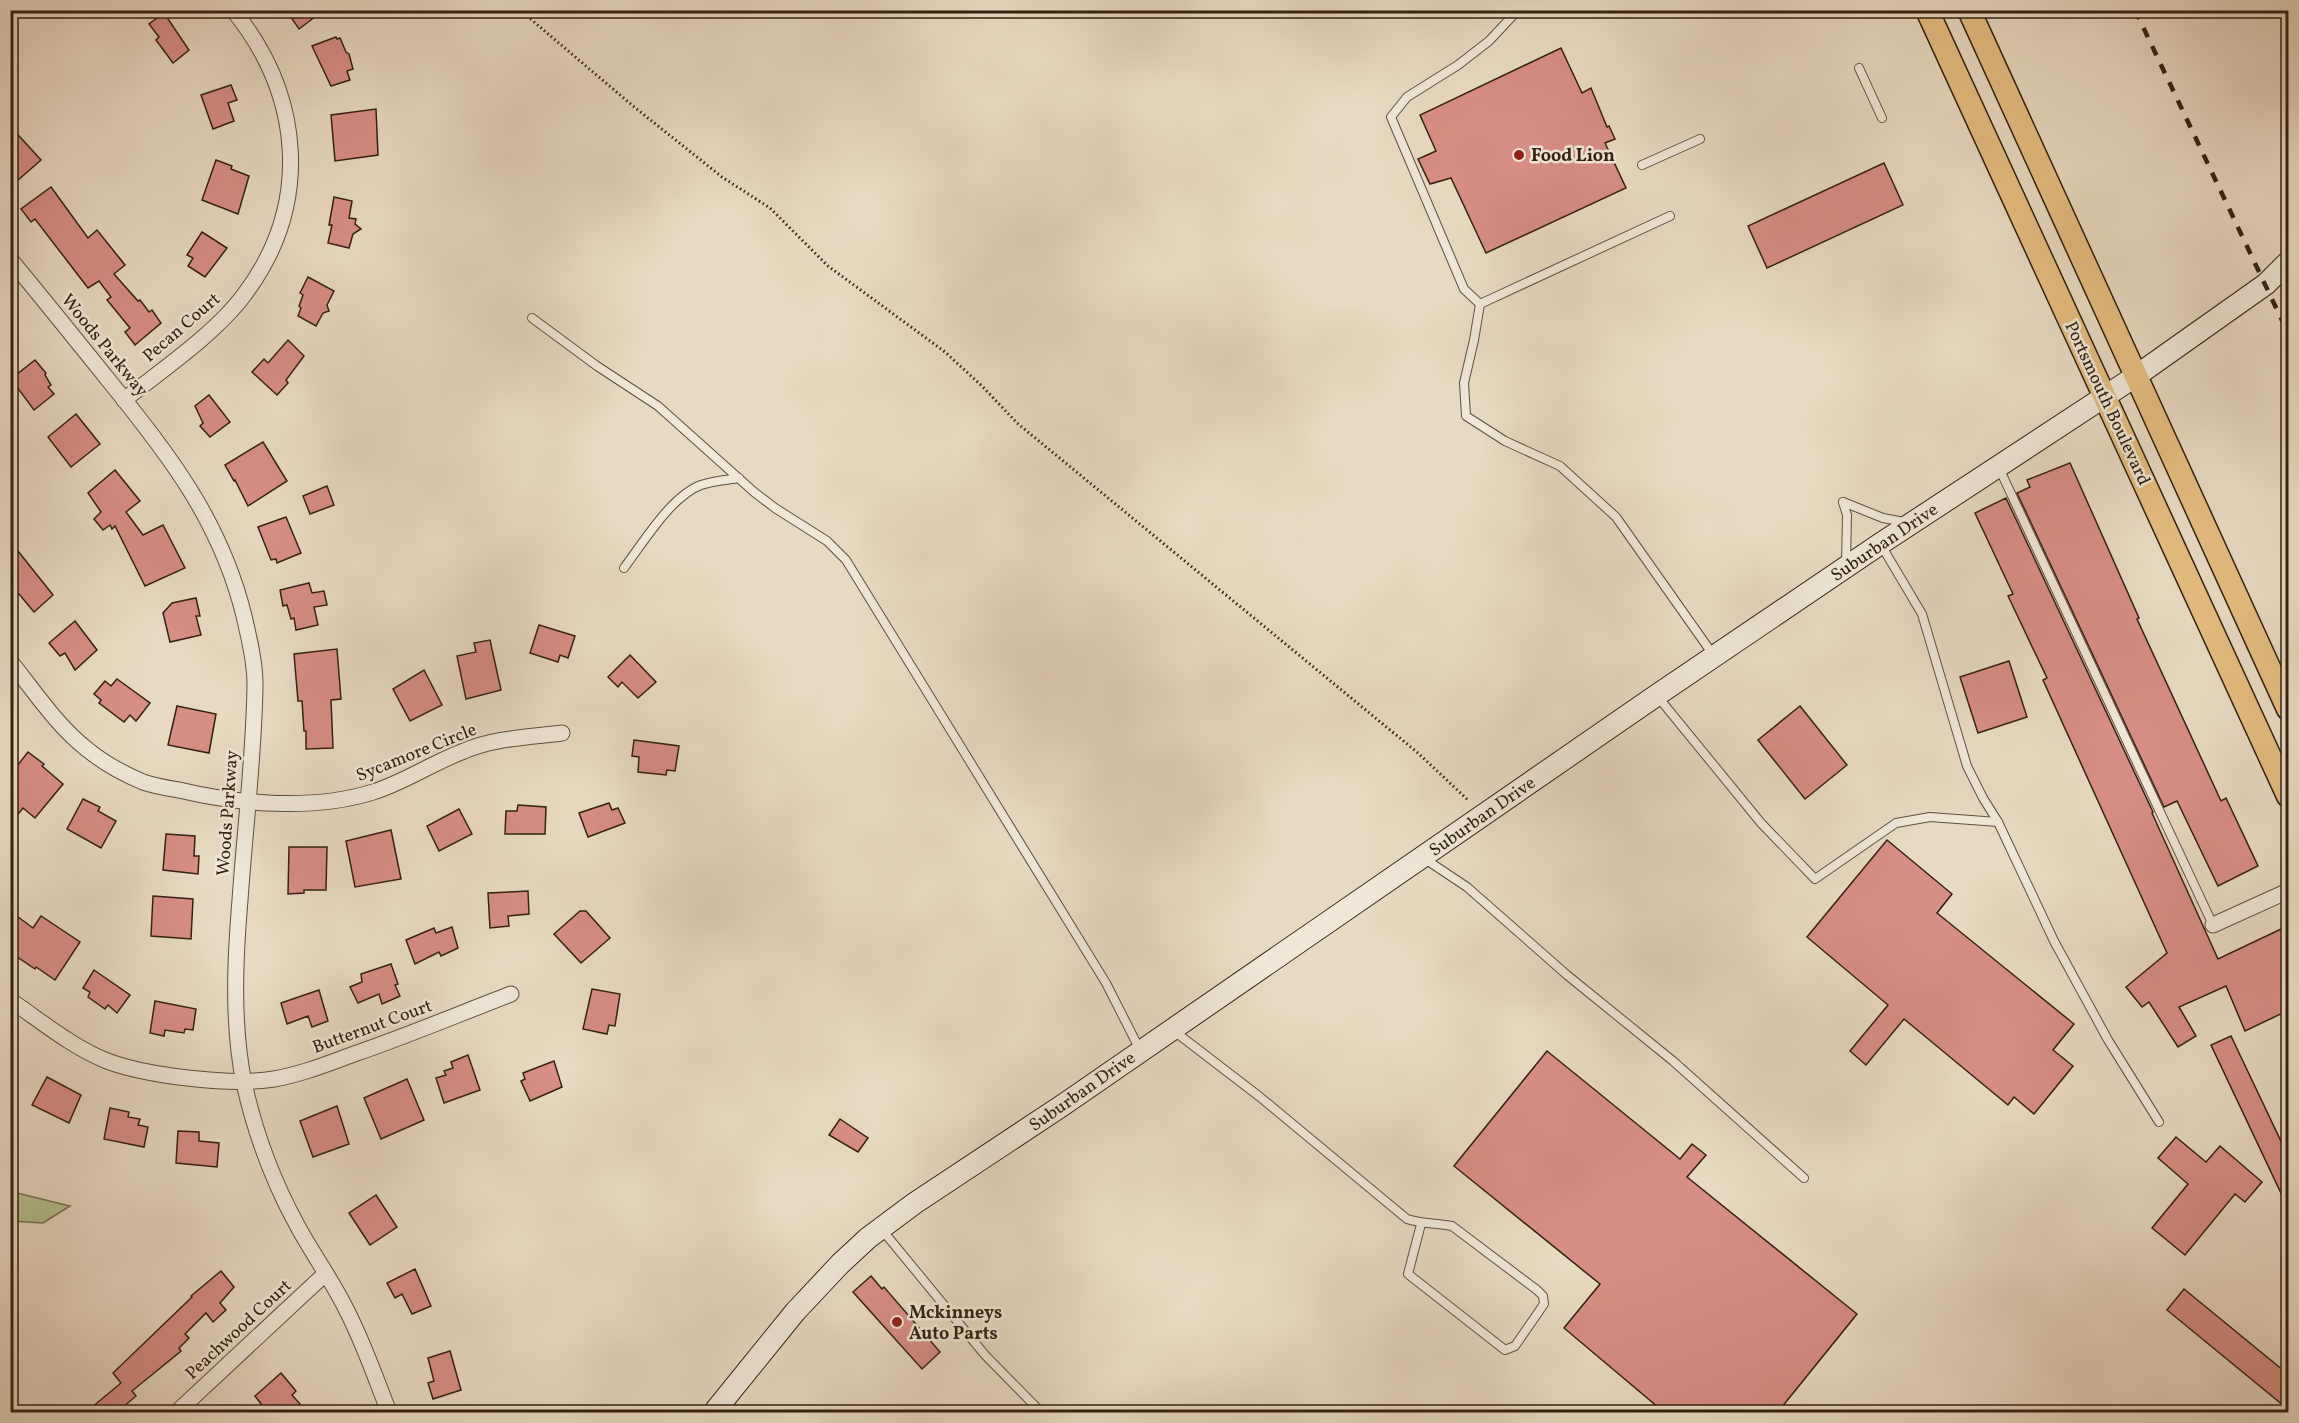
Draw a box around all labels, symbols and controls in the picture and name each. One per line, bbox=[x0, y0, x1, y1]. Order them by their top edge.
place label: Food Lion bbox=[1531, 144, 1615, 169]
marker: Food Lion bbox=[1512, 148, 1526, 162]
street label: Pecan Court bbox=[138, 287, 226, 369]
street label: Woods Parkway bbox=[54, 289, 153, 403]
street label: Portsmouth Boulevard bbox=[2058, 318, 2156, 490]
street label: Suburban Drive bbox=[1826, 498, 1944, 588]
street label: Sycamore Circle bbox=[353, 718, 481, 789]
street label: Woods Parkway bbox=[212, 749, 245, 877]
street label: Suburban Drive bbox=[1425, 771, 1541, 863]
street label: Butternut Court bbox=[309, 994, 436, 1061]
street label: Suburban Drive bbox=[1025, 1046, 1141, 1138]
street label: Peachwood Court bbox=[180, 1274, 298, 1386]
place label: Mckinneys Auto Parts bbox=[909, 1301, 1002, 1347]
marker: Mckinneys Auto Parts bbox=[890, 1315, 904, 1329]

